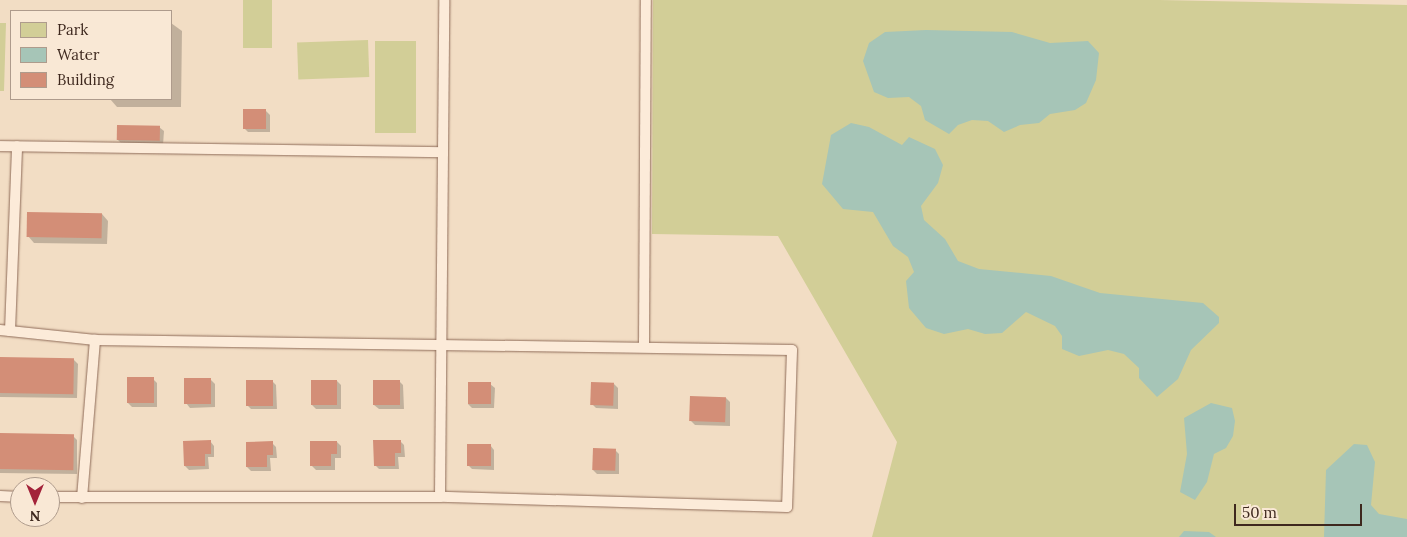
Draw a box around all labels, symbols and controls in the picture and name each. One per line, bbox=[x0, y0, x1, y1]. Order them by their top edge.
legend bbox=[10, 10, 172, 100]
text: Park bbox=[57, 20, 88, 39]
text: Water bbox=[57, 45, 99, 64]
text: Building bbox=[57, 70, 114, 89]
north arrow bbox=[10, 477, 60, 527]
scale bar bbox=[1237, 494, 1364, 526]
text: 50 m bbox=[1242, 503, 1277, 522]
text: N bbox=[30, 507, 40, 525]

